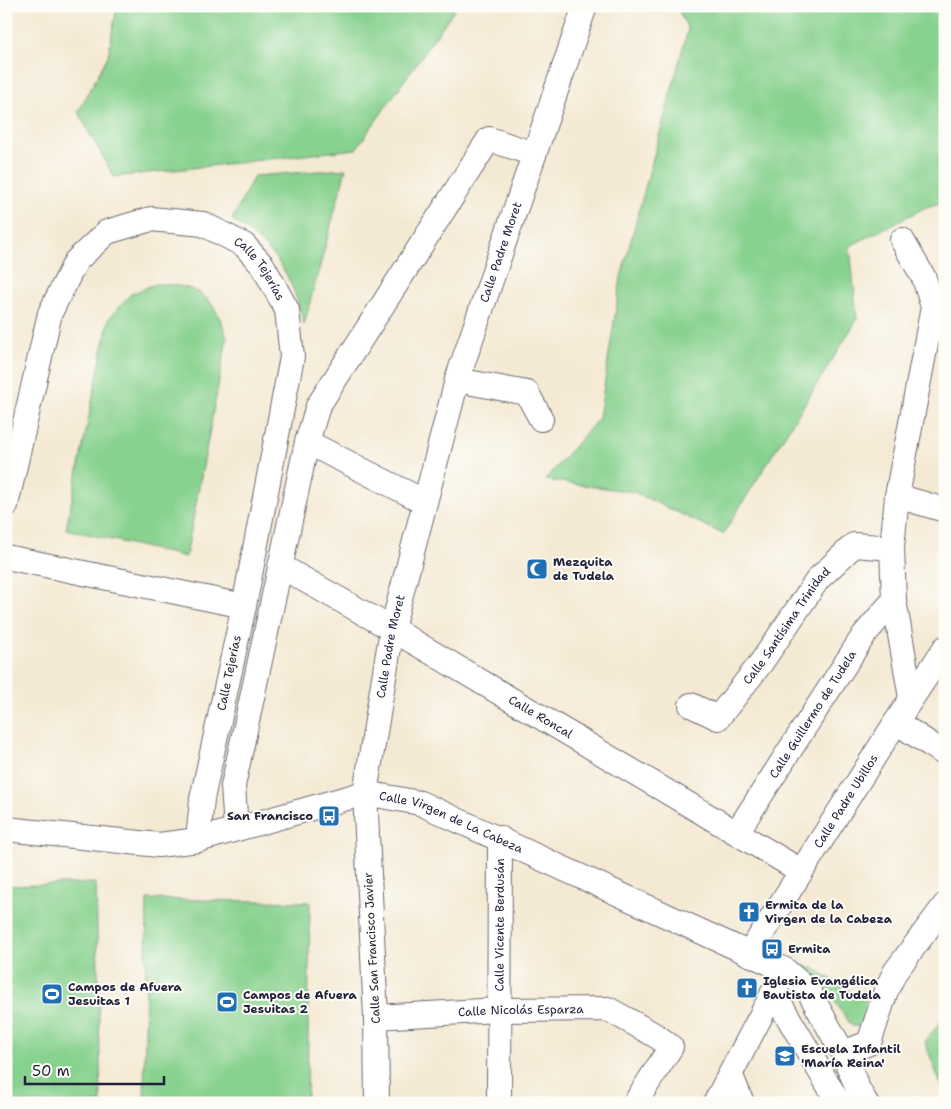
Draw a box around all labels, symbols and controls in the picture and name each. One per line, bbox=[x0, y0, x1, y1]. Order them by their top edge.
street label: Calle Padre Moret bbox=[476, 200, 525, 304]
street label: Calle Tejerías bbox=[231, 233, 288, 304]
place label: Mezquita de Tudela bbox=[553, 554, 615, 584]
mosque icon: Mezquita de Tudela bbox=[525, 557, 549, 581]
street label: Calle Santísima Trinidad bbox=[739, 563, 834, 688]
street label: Calle Padre Moret bbox=[373, 593, 409, 699]
street label: Calle Tejerías bbox=[213, 634, 245, 712]
street label: Calle Guillermo de Tudela bbox=[766, 647, 860, 781]
street label: Calle Roncal bbox=[505, 692, 576, 742]
street label: Calle Padre Ubillos bbox=[810, 751, 882, 851]
street label: Calle Virgen de La Cabeza bbox=[378, 788, 526, 857]
bus stop icon: San Francisco bbox=[317, 804, 341, 828]
place label: San Francisco bbox=[227, 808, 313, 824]
street label: Calle Vicente Berdusán bbox=[491, 858, 508, 992]
street label: Calle San Francisco Javier bbox=[360, 872, 384, 1024]
place label: Ermita de la Virgen de la Cabeza bbox=[765, 897, 893, 927]
church icon: Ermita de la Virgen de la Cabeza bbox=[737, 900, 761, 924]
bus stop icon: Ermita bbox=[760, 937, 784, 961]
place label: Ermita bbox=[788, 941, 831, 957]
place label: Iglesia Evangélica Bautista de Tudela bbox=[763, 973, 881, 1003]
church icon: Iglesia Evangélica Bautista de Tudela bbox=[735, 976, 759, 1000]
place label: Campos de Afuera Jesuitas 1 bbox=[68, 979, 183, 1009]
sports icon: Campos de Afuera Jesuitas 1 bbox=[40, 982, 64, 1006]
place label: Campos de Afuera Jesuitas 2 bbox=[243, 987, 358, 1017]
sports icon: Campos de Afuera Jesuitas 2 bbox=[215, 990, 239, 1014]
street label: Calle Nicolás Esparza bbox=[457, 1001, 584, 1020]
place label: Escuela Infantil 'María Reina' bbox=[801, 1041, 901, 1071]
school or university icon: Escuela Infantil 'María Reina' bbox=[773, 1044, 797, 1068]
scale bar bbox=[25, 1054, 164, 1086]
text: 50 m bbox=[32, 1061, 70, 1081]

